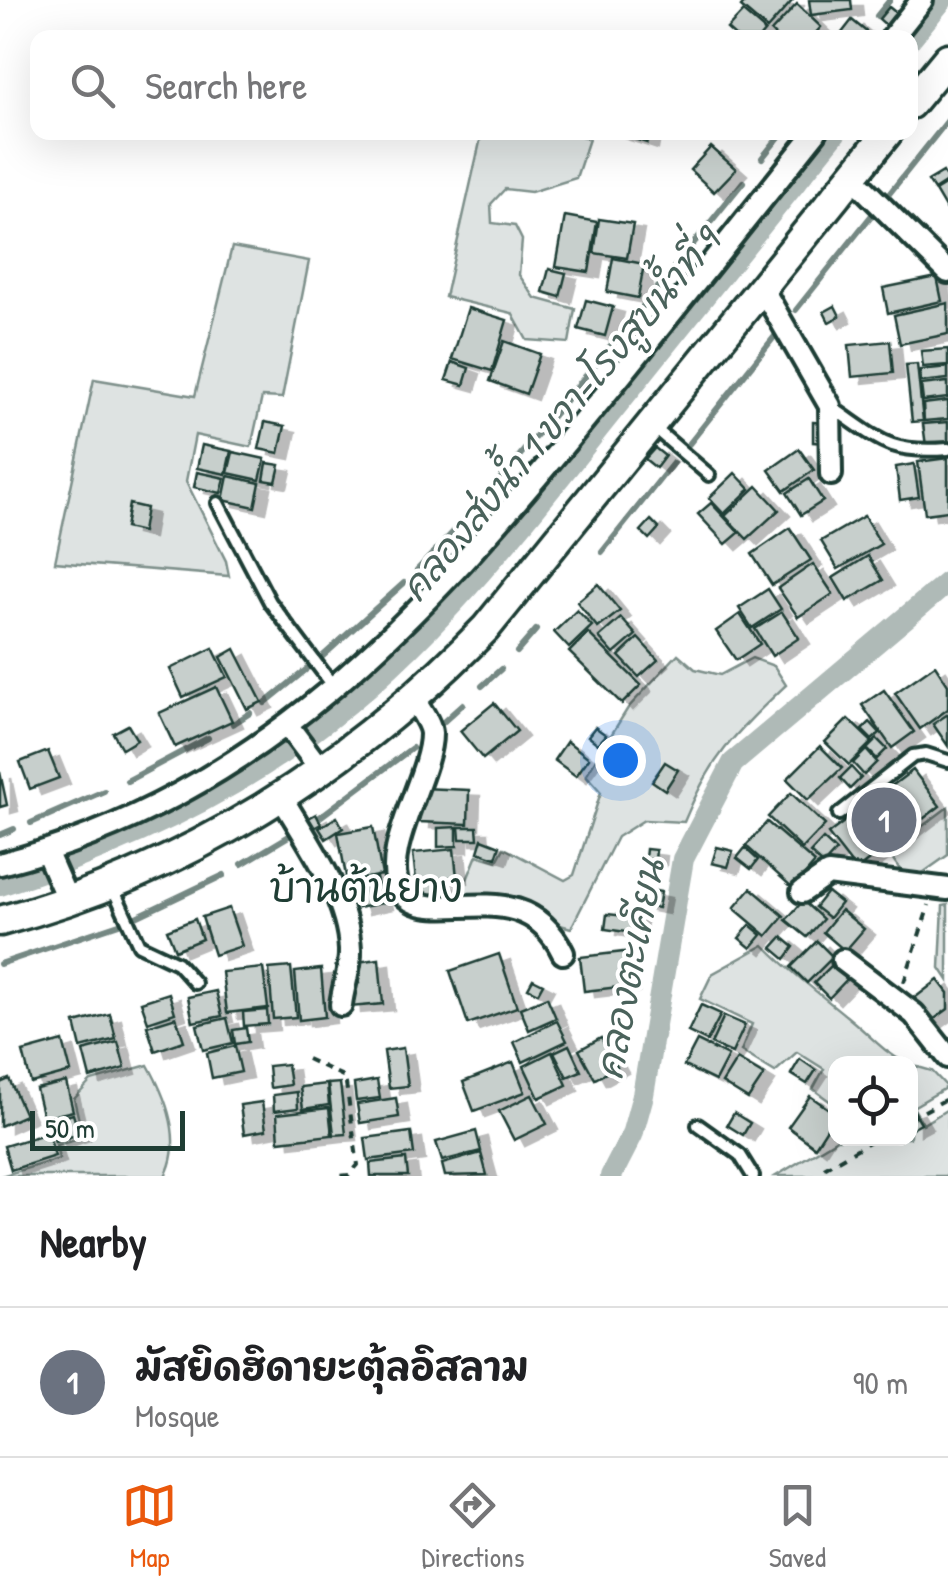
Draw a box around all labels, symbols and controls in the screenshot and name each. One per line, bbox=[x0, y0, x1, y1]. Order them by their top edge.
search box bbox=[30, 30, 918, 140]
icon: search bbox=[65, 58, 120, 113]
text: Search here bbox=[145, 59, 307, 111]
water label: คลองส่งน้ำ 1 ขวา-โรงสูบน้ำที่ 9 bbox=[382, 208, 736, 613]
your location bbox=[595, 735, 646, 786]
pin: 1 bbox=[852, 782, 916, 858]
water label: คลองตะเคียน bbox=[582, 852, 676, 1083]
district label: บ้านต้นยาง bbox=[269, 860, 463, 914]
map controls bbox=[828, 1056, 918, 1146]
button: locate bbox=[828, 1056, 918, 1146]
scale bar bbox=[30, 1106, 185, 1150]
text: 50 m bbox=[45, 1109, 95, 1147]
text: Nearby bbox=[40, 1213, 147, 1270]
text: มัสยิดฮิดายะตุ้ลอิสลาม bbox=[135, 1340, 528, 1392]
text: 1 bbox=[67, 1361, 78, 1404]
text: 90 m bbox=[853, 1361, 908, 1404]
text: Mosque bbox=[135, 1394, 220, 1437]
tab: Map bbox=[122, 1478, 177, 1576]
tab: Directions bbox=[421, 1478, 524, 1576]
tab: Saved bbox=[769, 1478, 826, 1576]

